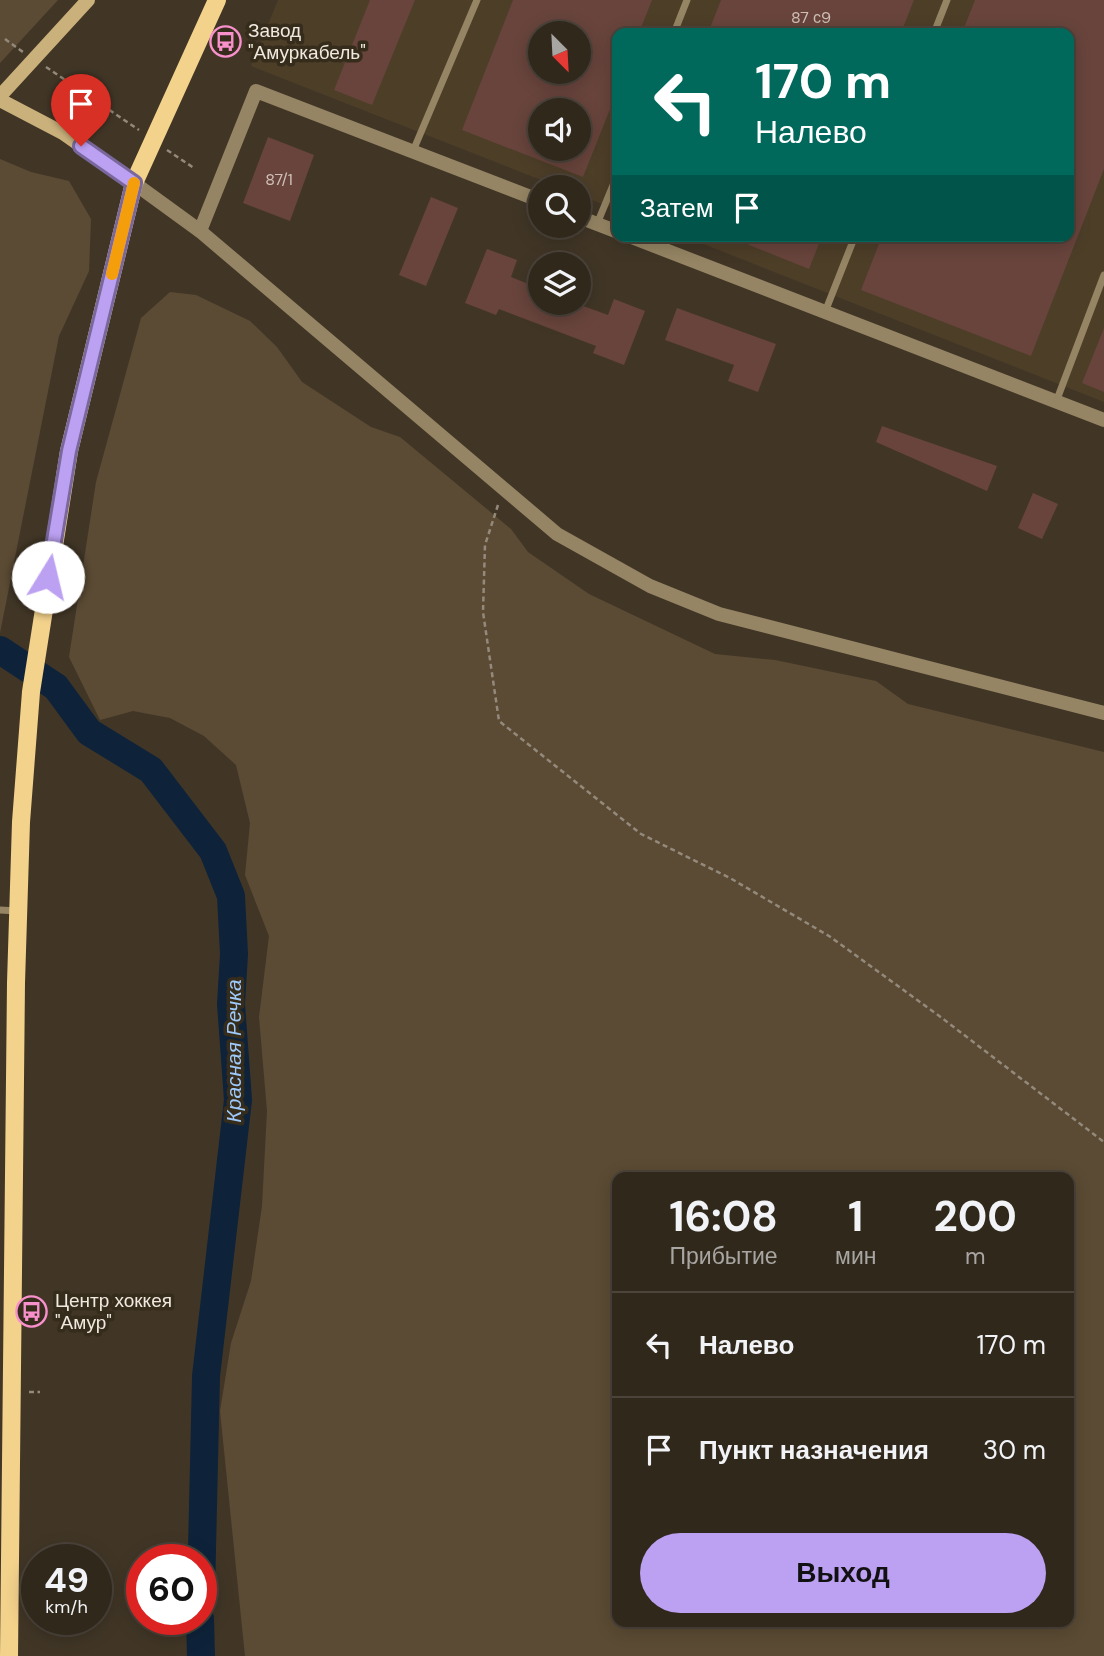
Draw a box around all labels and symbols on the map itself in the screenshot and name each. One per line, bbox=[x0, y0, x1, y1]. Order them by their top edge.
house number: 87 с9 bbox=[791, 7, 831, 28]
place label: Завод "Амуркабель" bbox=[248, 18, 366, 65]
north arrow bbox=[528, 21, 592, 84]
bus stop icon: Завод "Амуркабель" bbox=[208, 24, 242, 58]
pin bbox=[51, 74, 111, 146]
house number: 87/1 bbox=[265, 169, 293, 190]
position arrow bbox=[11, 540, 85, 614]
water label: Красная Речка bbox=[220, 979, 248, 1123]
place label: Центр хоккея "Амур" bbox=[55, 1288, 172, 1335]
bus stop icon: Центр хоккея "Амур" bbox=[15, 1294, 49, 1328]
speed limit sign: 60 bbox=[126, 1544, 217, 1635]

